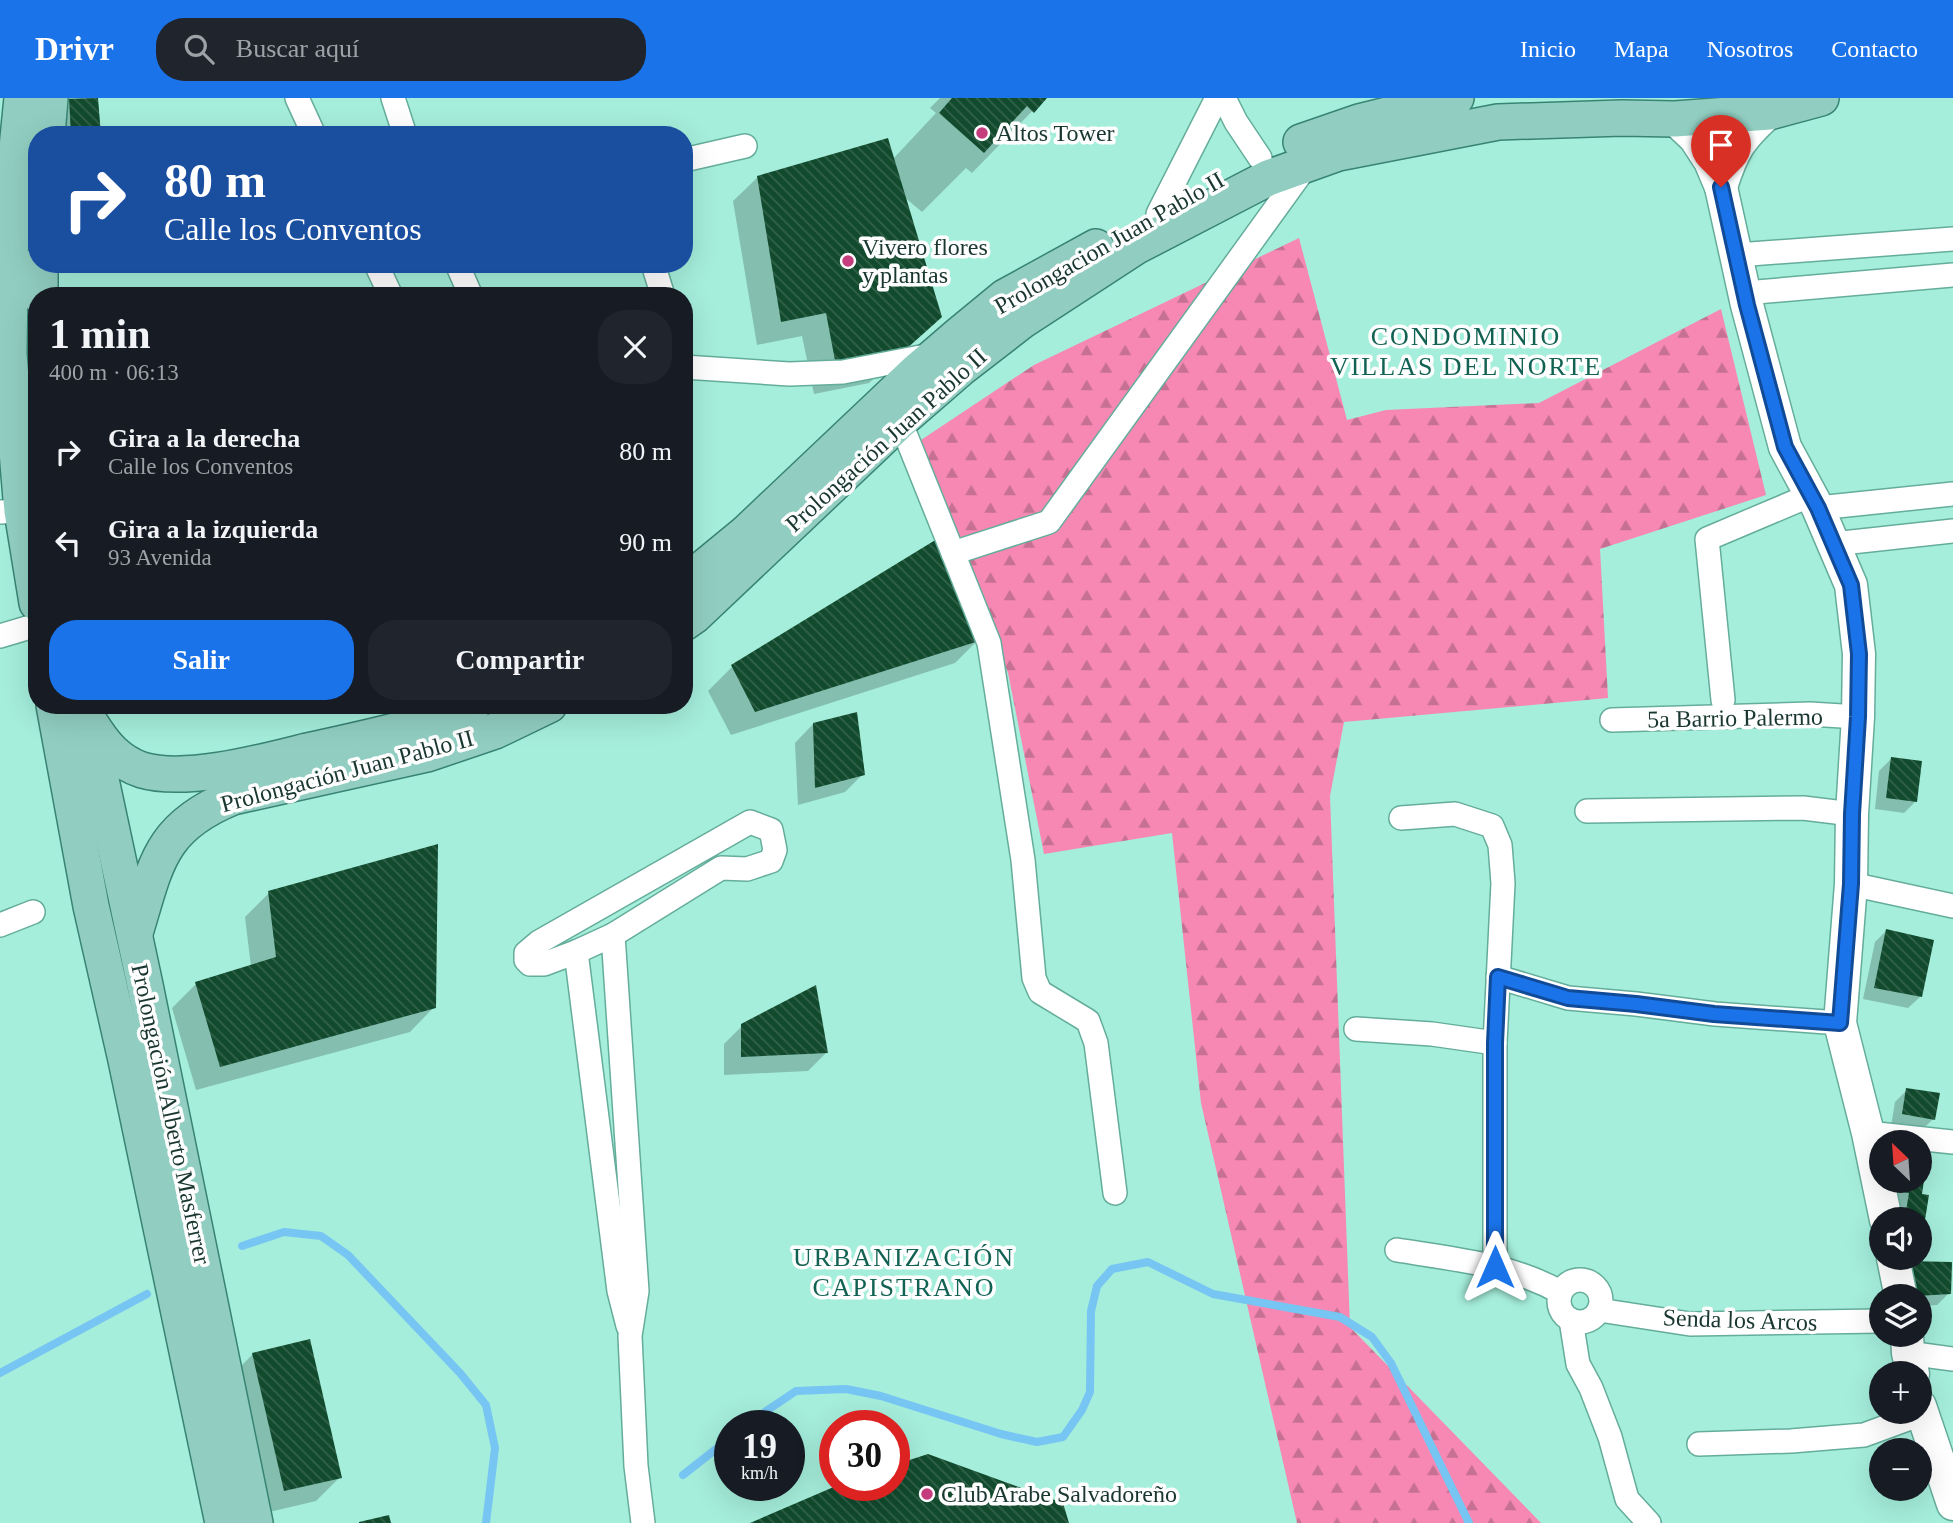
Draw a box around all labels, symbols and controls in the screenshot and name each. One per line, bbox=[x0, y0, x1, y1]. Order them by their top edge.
search box bbox=[156, 18, 646, 81]
icon: search bbox=[180, 30, 218, 68]
text: Drivr bbox=[35, 31, 114, 67]
text: Buscar aquí bbox=[236, 34, 359, 63]
text: Inicio bbox=[1520, 36, 1576, 62]
text: Mapa bbox=[1614, 36, 1669, 62]
text: Nosotros bbox=[1707, 36, 1793, 62]
text: Contacto bbox=[1831, 36, 1918, 62]
pin bbox=[1691, 115, 1751, 187]
place label: Altos Tower bbox=[996, 120, 1115, 146]
marker: Altos Tower bbox=[974, 125, 990, 141]
icon: arrive bbox=[1702, 126, 1740, 164]
text: 80 m bbox=[164, 153, 266, 208]
icon: right bbox=[49, 154, 140, 245]
street label: Prolongacion Juan Pablo II bbox=[990, 167, 1228, 319]
text: Calle los Conventos bbox=[164, 211, 422, 247]
place label: Vivero flores y plantas bbox=[862, 234, 988, 288]
marker: Vivero flores y plantas bbox=[840, 253, 856, 269]
button: close bbox=[598, 310, 672, 384]
text: 1 min bbox=[49, 311, 151, 357]
district label: CONDOMINIO VILLAS DEL NORTE bbox=[1330, 322, 1602, 381]
street label: Prolongación Juan Pablo II bbox=[780, 343, 992, 537]
text: 400 m · 06:13 bbox=[49, 360, 179, 385]
text: Gira a la derecha bbox=[108, 424, 300, 453]
icon: right bbox=[49, 433, 87, 471]
text: 80 m bbox=[619, 437, 672, 466]
text: Calle los Conventos bbox=[108, 454, 293, 479]
text: Gira a la izquierda bbox=[108, 515, 318, 544]
icon: left bbox=[49, 524, 87, 562]
text: 90 m bbox=[619, 528, 672, 557]
text: 93 Avenida bbox=[108, 545, 212, 570]
button: Salir bbox=[49, 620, 354, 700]
button: Compartir bbox=[368, 620, 672, 700]
street label: 5a Barrio Palermo bbox=[1647, 703, 1823, 733]
street label: Prolongación Juan Pablo II bbox=[218, 725, 476, 817]
street label: Prolongación Alberto Masferrer bbox=[126, 961, 216, 1267]
north arrow bbox=[1869, 1130, 1932, 1194]
map controls bbox=[1869, 1130, 1932, 1501]
button: sound bbox=[1869, 1207, 1932, 1270]
position arrow bbox=[1458, 1230, 1532, 1304]
district label: URBANIZACIÓN CAPISTRANO bbox=[793, 1243, 1015, 1302]
button: layers bbox=[1869, 1284, 1932, 1347]
street label: Senda los Arcos bbox=[1662, 1304, 1818, 1336]
button: + bbox=[1869, 1361, 1932, 1424]
speed limit sign: 30 bbox=[819, 1410, 910, 1501]
text: 19 bbox=[742, 1427, 777, 1466]
button: − bbox=[1869, 1438, 1932, 1501]
text: km/h bbox=[741, 1463, 778, 1483]
place label: Club Arabe Salvadoreño bbox=[941, 1481, 1177, 1507]
marker: Club Arabe Salvadoreño bbox=[919, 1486, 935, 1502]

